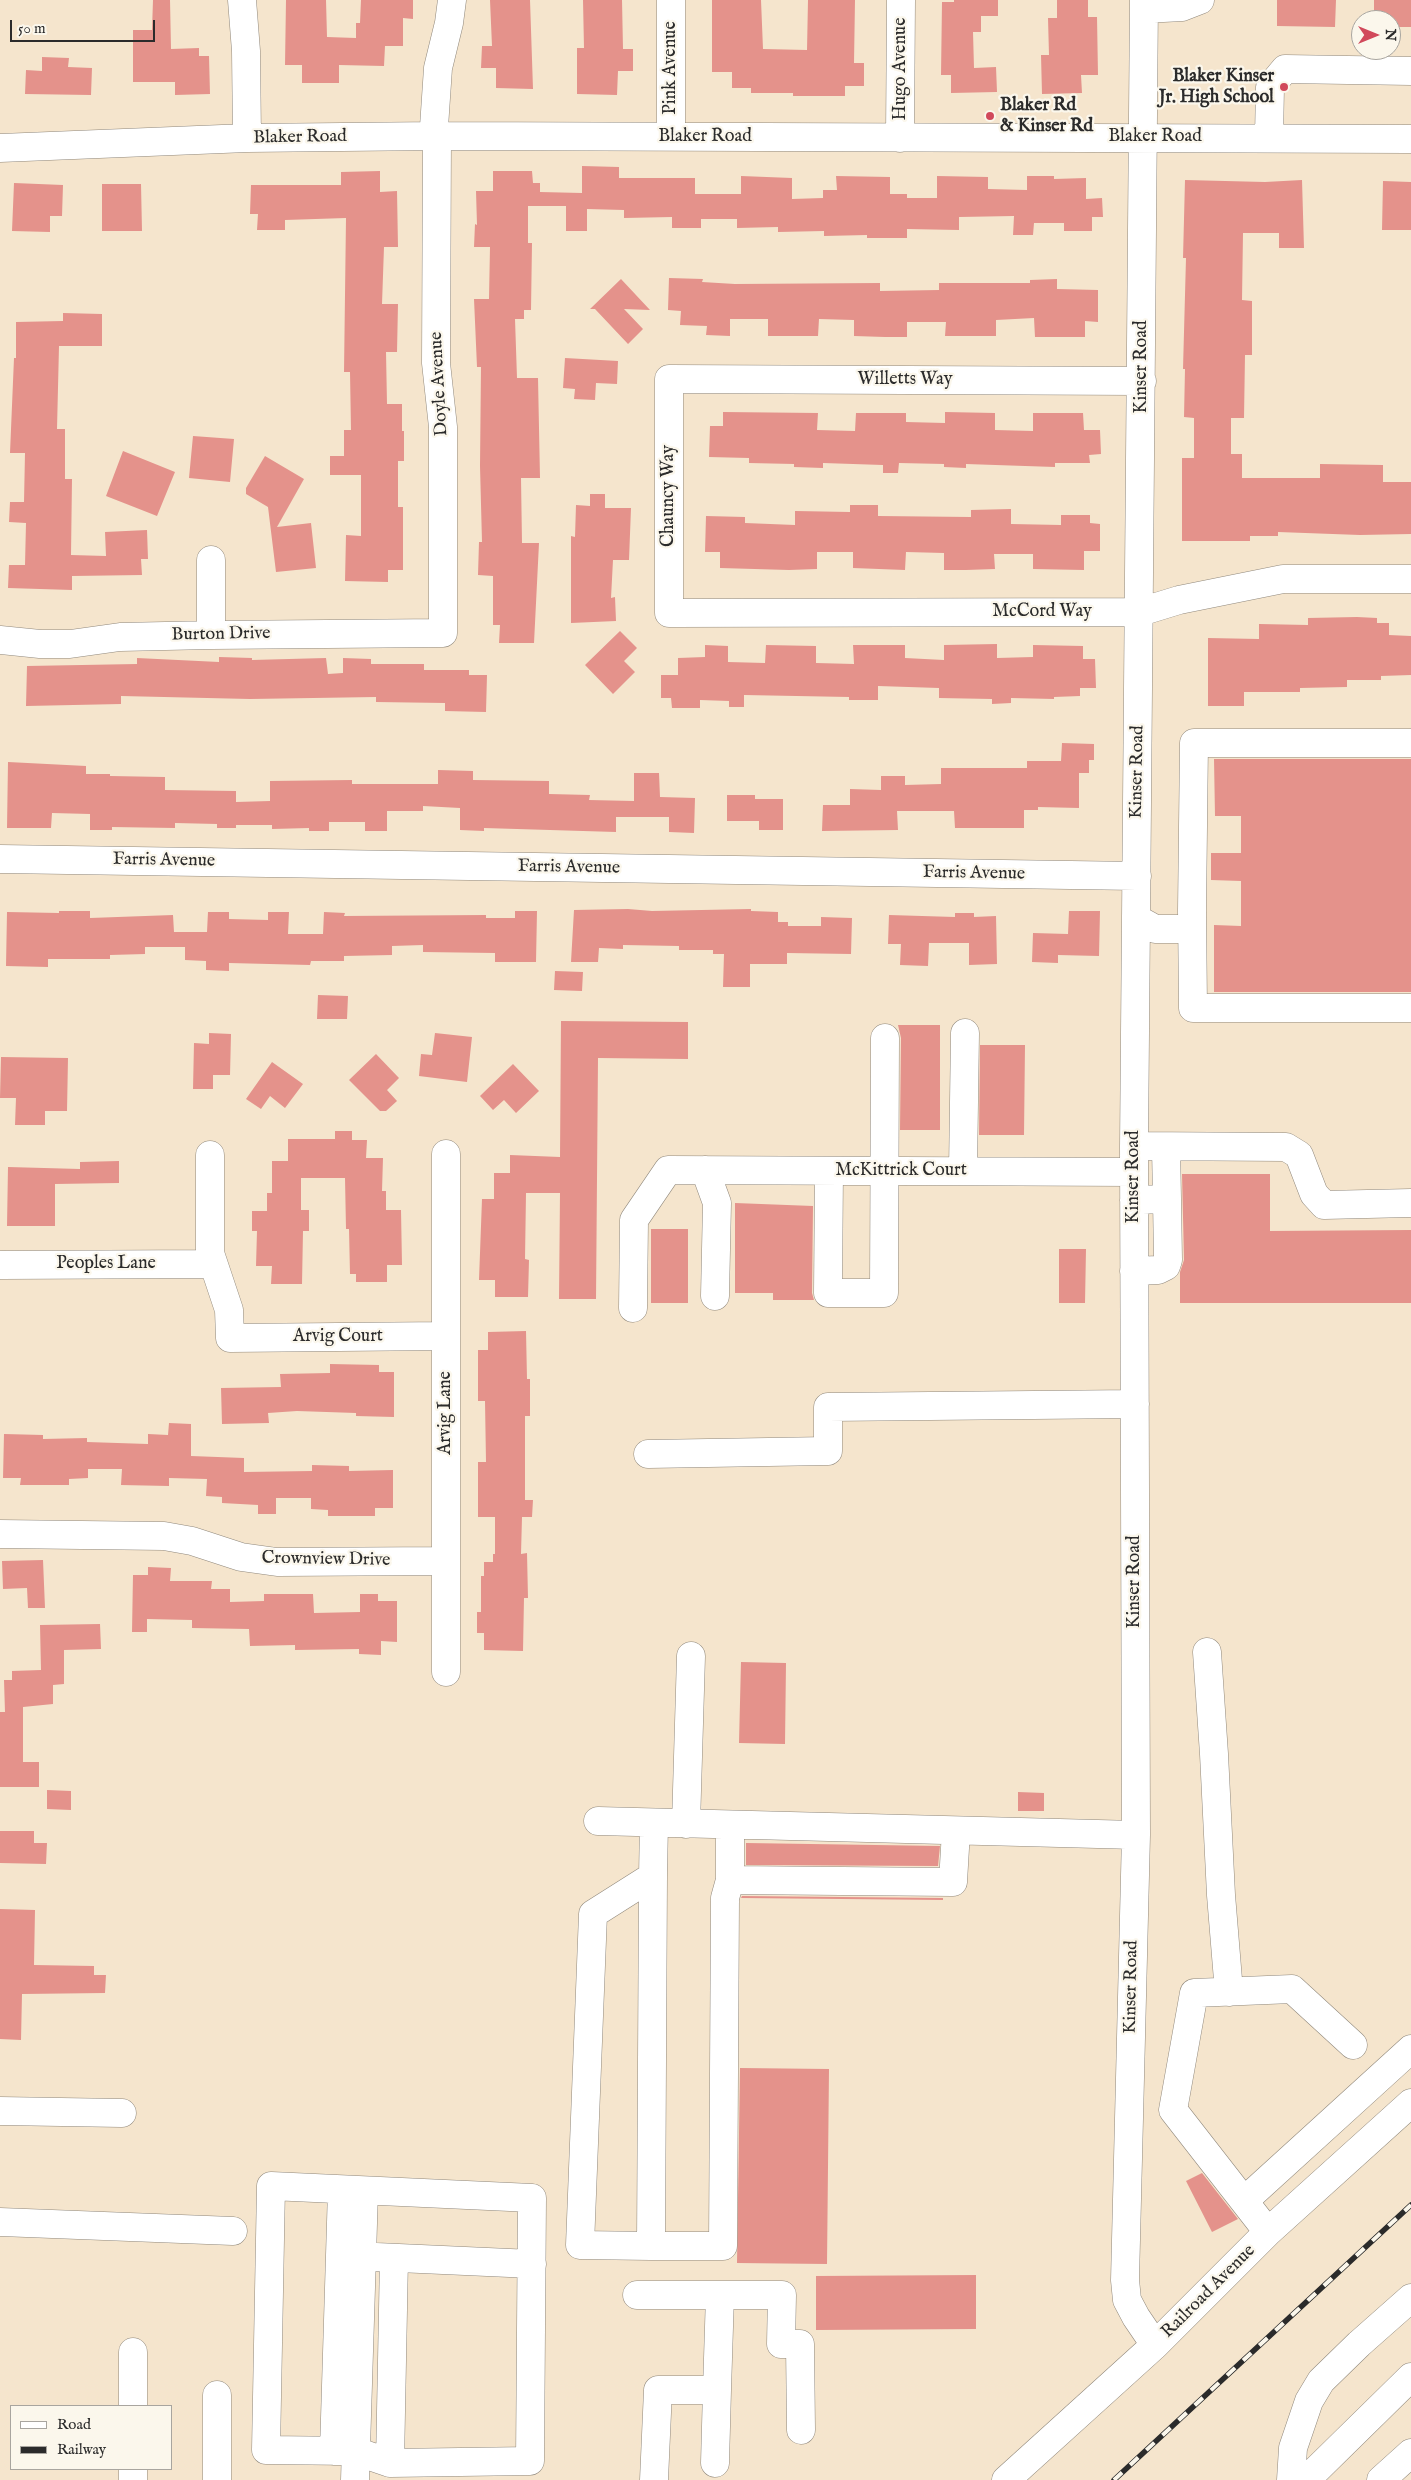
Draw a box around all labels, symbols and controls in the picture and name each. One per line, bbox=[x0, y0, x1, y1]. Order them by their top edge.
scale bar bbox=[12, 10, 158, 42]
north arrow bbox=[1351, 10, 1401, 60]
street label: Hugo Avenue bbox=[890, 18, 912, 120]
text: 50 m bbox=[18, 19, 46, 38]
street label: Pink Avenue bbox=[660, 21, 682, 115]
text: N bbox=[1381, 29, 1399, 41]
place label: Blaker Kinser Jr. High School bbox=[1159, 66, 1274, 108]
marker: Blaker Kinser Jr. High School bbox=[1278, 81, 1290, 93]
place label: Blaker Rd & Kinser Rd bbox=[1000, 95, 1093, 138]
marker: Blaker Rd & Kinser Rd bbox=[984, 110, 996, 122]
street label: Blaker Road bbox=[253, 126, 347, 150]
street label: Blaker Road bbox=[658, 126, 752, 148]
street label: Blaker Road bbox=[1108, 126, 1202, 148]
street label: Kinser Road bbox=[1131, 320, 1153, 414]
street label: Doyle Avenue bbox=[426, 331, 454, 437]
street label: Willetts Way bbox=[857, 369, 953, 391]
street label: Chauncy Way bbox=[658, 445, 680, 547]
street label: McCord Way bbox=[992, 601, 1092, 623]
street label: Burton Drive bbox=[171, 623, 271, 647]
street label: Kinser Road bbox=[1126, 725, 1150, 819]
street label: Farris Avenue bbox=[113, 849, 215, 873]
street label: Farris Avenue bbox=[518, 856, 620, 880]
street label: Farris Avenue bbox=[923, 862, 1025, 886]
street label: Kinser Road bbox=[1123, 1130, 1145, 1224]
street label: McKittrick Court bbox=[835, 1160, 967, 1182]
street label: Peoples Lane bbox=[56, 1253, 156, 1275]
street label: Arvig Court bbox=[293, 1326, 383, 1348]
street label: Arvig Lane bbox=[435, 1371, 457, 1455]
street label: Kinser Road bbox=[1124, 1535, 1146, 1629]
street label: Crownview Drive bbox=[261, 1548, 391, 1572]
street label: Kinser Road bbox=[1120, 1940, 1144, 2034]
street label: Railroad Avenue bbox=[1158, 2241, 1260, 2343]
legend bbox=[10, 2405, 172, 2470]
text: Road bbox=[57, 2415, 91, 2434]
text: Railway bbox=[57, 2440, 106, 2459]

